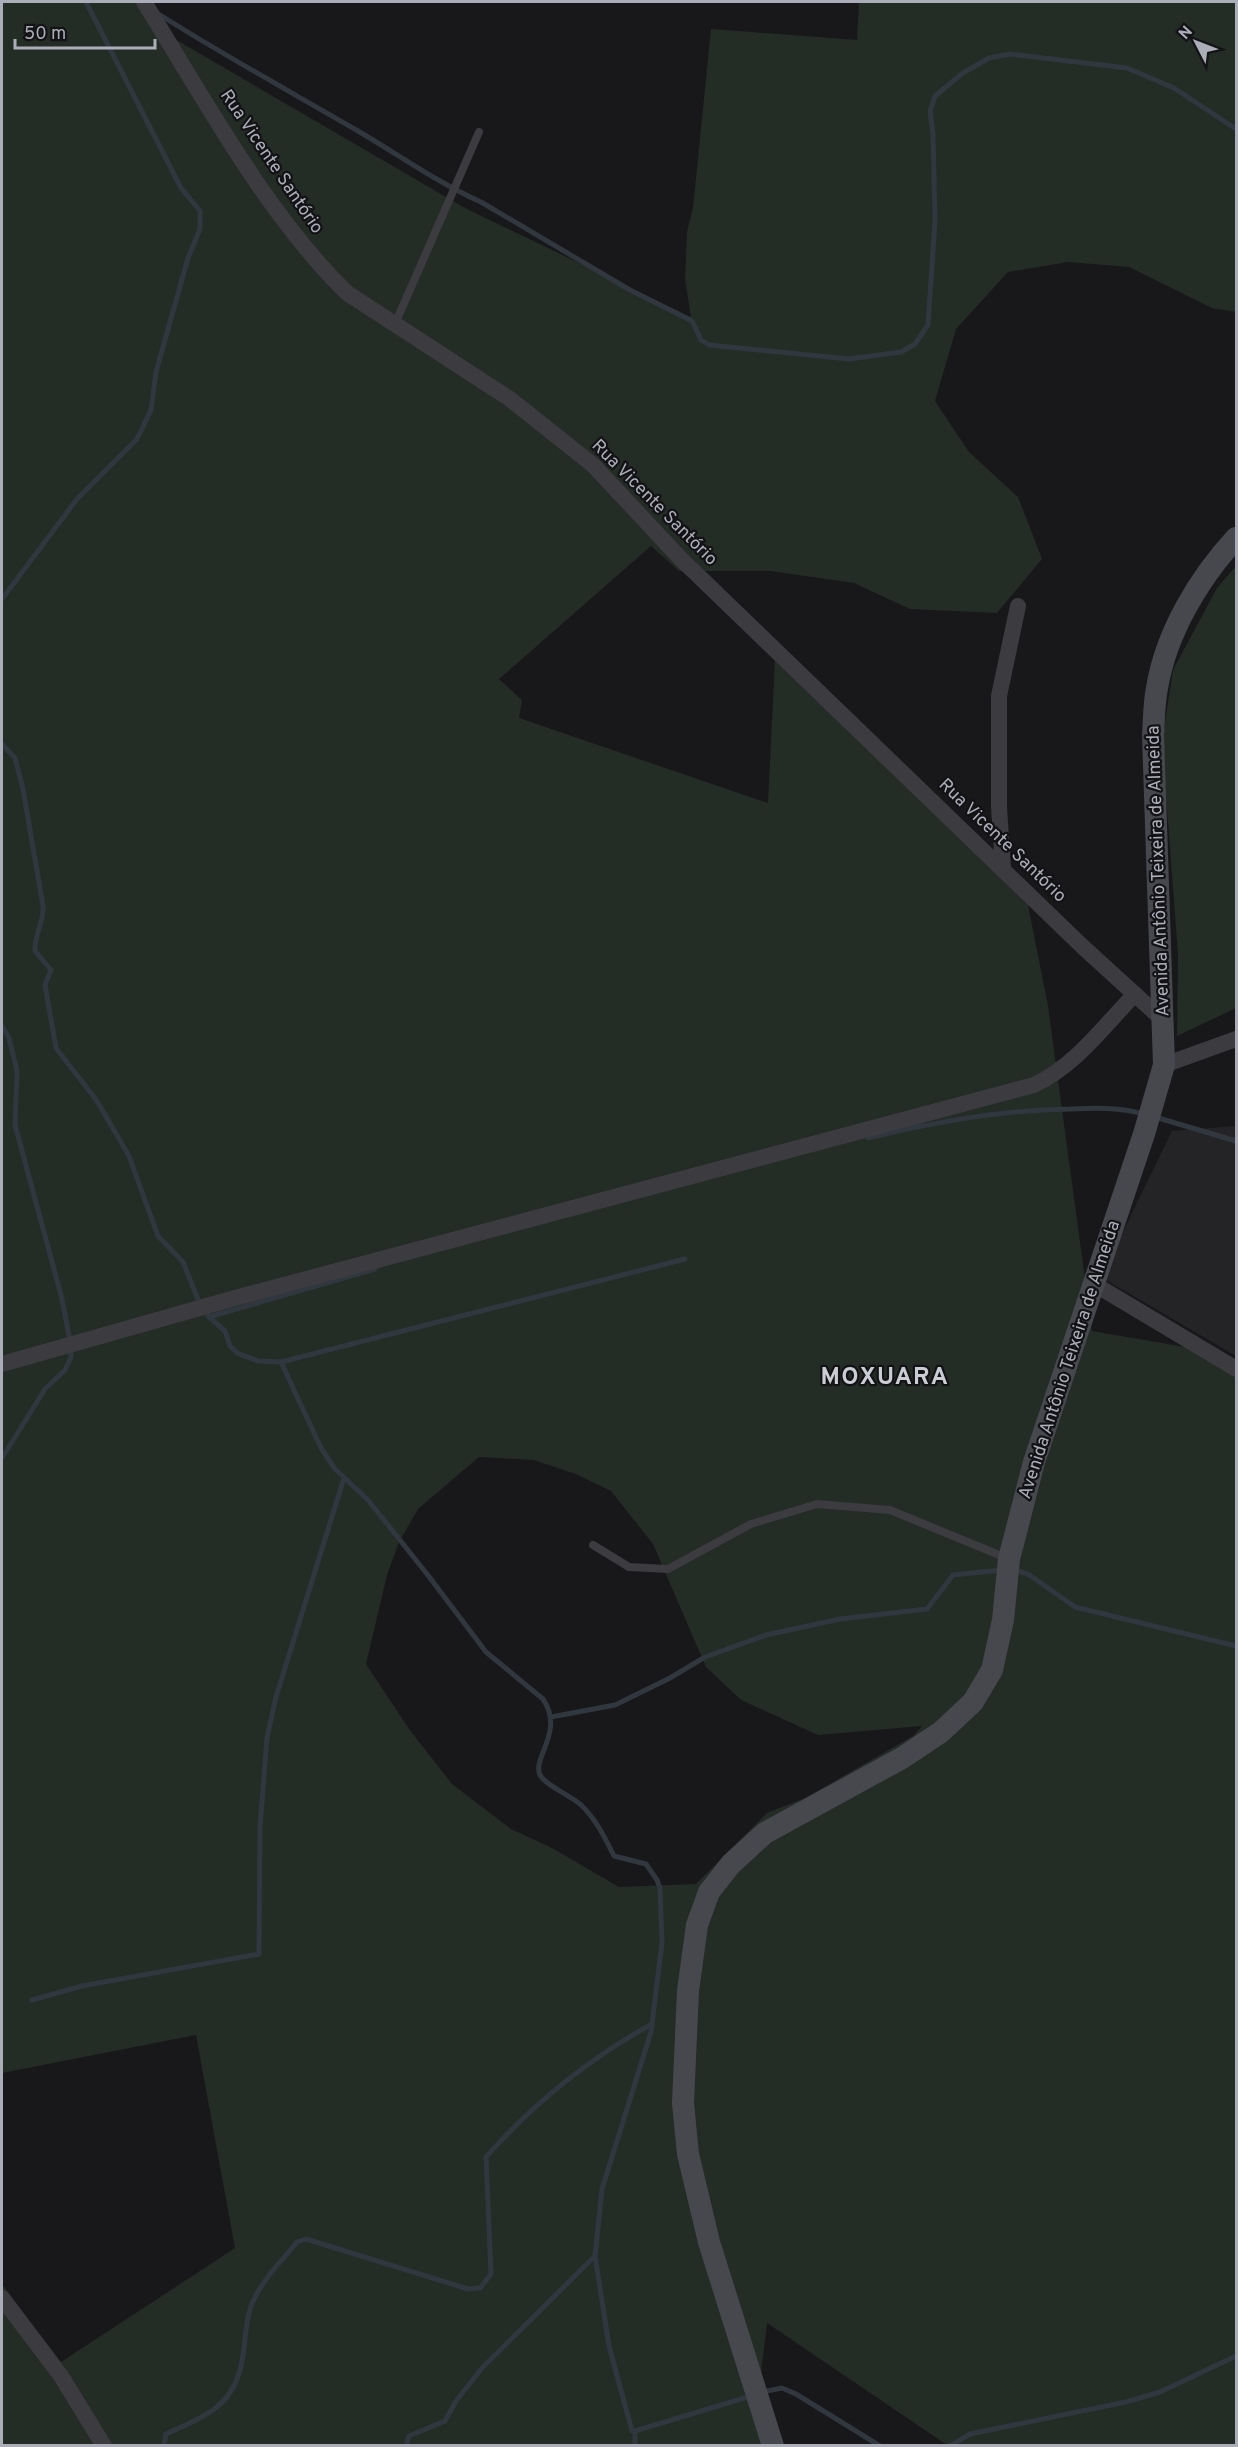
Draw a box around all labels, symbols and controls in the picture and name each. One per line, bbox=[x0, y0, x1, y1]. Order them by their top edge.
scale bar bbox=[15, 12, 154, 50]
north arrow bbox=[1166, 12, 1226, 72]
text: N bbox=[1175, 22, 1198, 44]
text: 50 m bbox=[24, 23, 66, 46]
street label: Rua Vicente Santório bbox=[214, 85, 328, 239]
street label: Rua Vicente Santório bbox=[586, 435, 722, 571]
street label: Avenida Antônio Teixeira de Almeida bbox=[1142, 725, 1176, 1017]
street label: Rua Vicente Santório bbox=[933, 774, 1071, 908]
street label: Avenida Antônio Teixeira de Almeida bbox=[1014, 1218, 1126, 1502]
district label: MOXUARA bbox=[820, 1363, 950, 1393]

